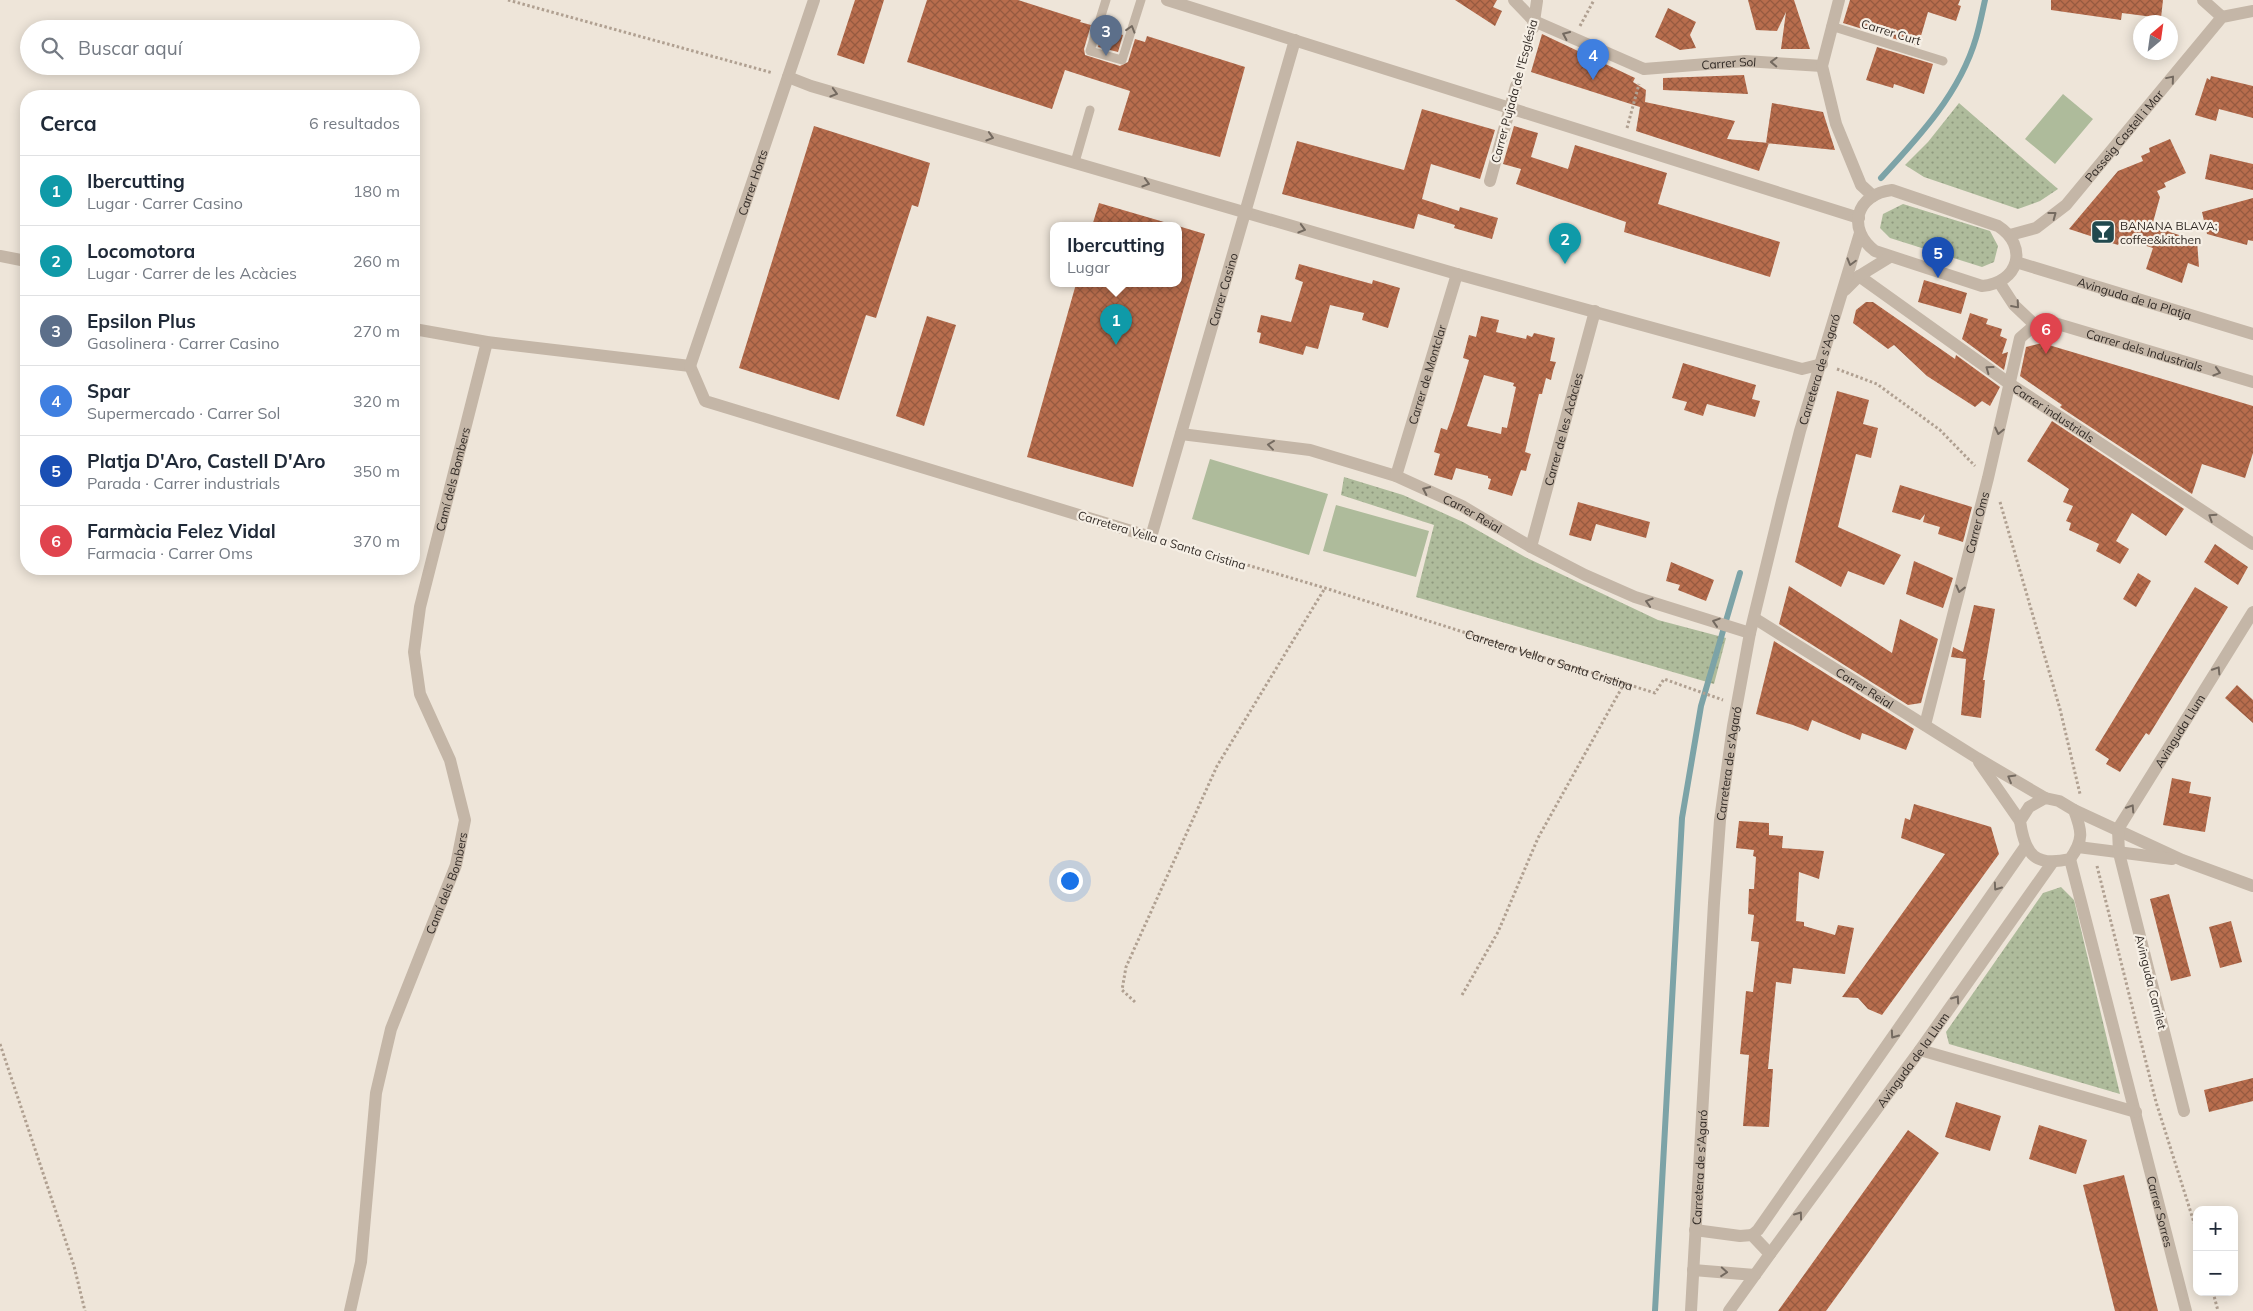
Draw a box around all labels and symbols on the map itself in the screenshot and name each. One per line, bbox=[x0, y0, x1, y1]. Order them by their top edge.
pin: 3 bbox=[1090, 15, 1122, 56]
north arrow bbox=[2133, 15, 2178, 60]
street label: Carrer Curt bbox=[1859, 16, 1923, 48]
street label: Carrer Pujada de l'Església bbox=[1488, 18, 1540, 164]
one-way arrow bbox=[1126, 26, 1136, 34]
one-way arrow bbox=[1562, 31, 1571, 42]
pin: 4 bbox=[1577, 39, 1609, 80]
street label: Carrer Sol bbox=[1701, 53, 1757, 72]
one-way arrow bbox=[1769, 57, 1777, 67]
one-way arrow bbox=[2165, 76, 2173, 85]
street label: Passeig Castell i Mar bbox=[2081, 86, 2167, 185]
one-way arrow bbox=[829, 87, 837, 97]
one-way arrow bbox=[986, 131, 994, 141]
street label: Carrer Horts bbox=[734, 147, 770, 217]
one-way arrow bbox=[1141, 178, 1150, 188]
one-way arrow bbox=[2047, 212, 2057, 221]
place label: BANANA BLAVA; coffee&kitchen bbox=[2120, 218, 2218, 247]
bar icon: BANANA BLAVA; coffee&kitchen bbox=[2090, 219, 2116, 245]
one-way arrow bbox=[1297, 223, 1305, 233]
pin: 2 bbox=[1549, 223, 1581, 264]
pin: 5 bbox=[1922, 237, 1954, 278]
street label: Carrer Casino bbox=[1205, 251, 1240, 328]
one-way arrow bbox=[1847, 258, 1857, 266]
street label: Avinguda de la Platja bbox=[2076, 274, 2194, 322]
one-way arrow bbox=[2010, 299, 2018, 308]
pin: 1 bbox=[1100, 304, 1132, 345]
street label: Carretera de s'Agaró bbox=[1795, 312, 1843, 427]
pin: 6 bbox=[2030, 313, 2062, 354]
street label: Carrer de Montclar bbox=[1405, 322, 1449, 426]
street label: Carrer dels Industrials bbox=[2084, 325, 2205, 374]
one-way arrow bbox=[1986, 366, 1995, 375]
one-way arrow bbox=[2212, 366, 2220, 376]
street label: Carrer de les Acàcies bbox=[1540, 371, 1585, 487]
street label: Carrer industrials bbox=[2010, 380, 2098, 445]
street label: Camí dels Bombers bbox=[432, 425, 473, 533]
one-way arrow bbox=[1994, 427, 2005, 436]
one-way arrow bbox=[1266, 440, 1274, 451]
one-way arrow bbox=[1422, 485, 1431, 496]
street label: Carrer Oms bbox=[1962, 490, 1992, 555]
street label: Carrer Reial bbox=[1441, 491, 1505, 536]
street label: Carretera Vella a Santa Cristina bbox=[1076, 507, 1248, 573]
one-way arrow bbox=[2209, 514, 2218, 523]
one-way arrow bbox=[1955, 584, 1965, 592]
one-way arrow bbox=[1645, 597, 1654, 607]
one-way arrow bbox=[1712, 618, 1721, 628]
street label: Carretera Vella a Santa Cristina bbox=[1463, 626, 1635, 693]
street label: Carrer Reial bbox=[1833, 664, 1897, 711]
one-way arrow bbox=[2211, 667, 2220, 676]
street label: Avinguda Llum bbox=[2151, 691, 2208, 770]
street label: Carretera de s'Agaró bbox=[1712, 705, 1744, 822]
one-way arrow bbox=[2007, 774, 2016, 784]
one-way arrow bbox=[2125, 805, 2134, 814]
street label: Camí dels Bombers bbox=[422, 831, 470, 936]
your location bbox=[1057, 868, 1083, 894]
one-way arrow bbox=[1994, 881, 2003, 891]
street label: Avinguda Carrilet bbox=[2132, 933, 2170, 1031]
one-way arrow bbox=[1950, 995, 1959, 1004]
street label: Avinguda de la Llum bbox=[1873, 1009, 1952, 1110]
one-way arrow bbox=[1891, 1029, 1900, 1039]
street label: Carretera de s'Agaró bbox=[1688, 1109, 1710, 1225]
street label: Carrer Sorres bbox=[2144, 1174, 2177, 1249]
one-way arrow bbox=[1793, 1211, 1802, 1221]
one-way arrow bbox=[1720, 1267, 1728, 1278]

